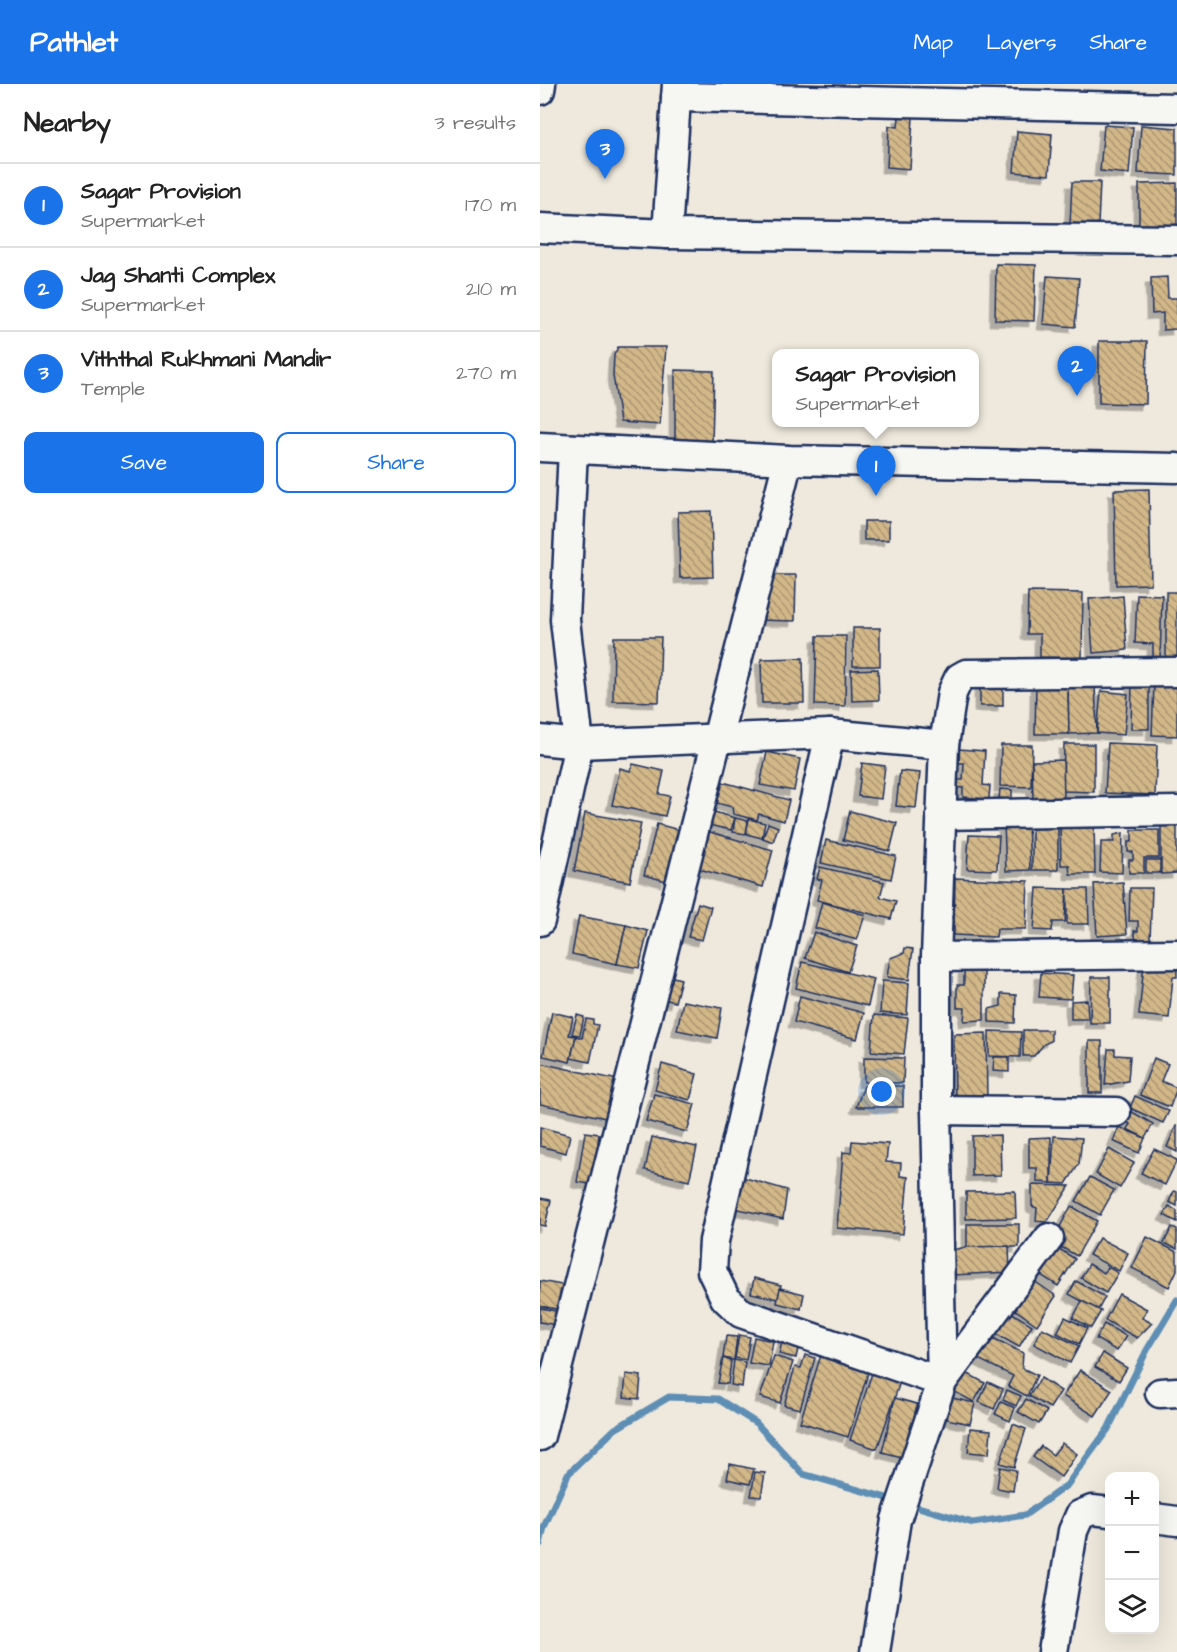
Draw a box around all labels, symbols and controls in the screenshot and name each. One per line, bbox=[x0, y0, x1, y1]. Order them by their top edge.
text: Pathlet bbox=[30, 23, 118, 62]
text: Map bbox=[913, 28, 953, 57]
text: Layers bbox=[986, 28, 1056, 57]
text: Share bbox=[1089, 28, 1147, 57]
text: Nearby bbox=[24, 105, 111, 141]
text: 3 results bbox=[434, 109, 516, 137]
pin: 3 bbox=[586, 130, 624, 179]
text: Sagar Provision bbox=[81, 176, 241, 207]
text: 1 bbox=[42, 191, 45, 219]
text: 170 m bbox=[465, 191, 516, 219]
text: Supermarket bbox=[81, 207, 205, 235]
text: Jag Shanti Complex bbox=[81, 260, 275, 291]
text: 2 bbox=[38, 275, 49, 303]
text: 210 m bbox=[466, 275, 516, 303]
text: Supermarket bbox=[81, 291, 205, 319]
text: Viththal Rukhmani Mandir bbox=[81, 344, 331, 375]
pin: 2 bbox=[1058, 346, 1096, 396]
popup bbox=[772, 349, 979, 427]
text: 3 bbox=[38, 359, 49, 387]
text: 270 m bbox=[456, 359, 516, 387]
text: Sagar Provision bbox=[796, 359, 955, 390]
text: Temple bbox=[81, 375, 145, 403]
text: Supermarket bbox=[796, 390, 920, 418]
button: Save bbox=[24, 432, 264, 493]
button: Share bbox=[276, 432, 516, 493]
pin: 1 bbox=[856, 446, 896, 496]
your location bbox=[867, 1077, 896, 1106]
map controls bbox=[1105, 1472, 1159, 1634]
button: + bbox=[1105, 1472, 1159, 1526]
button: − bbox=[1105, 1526, 1159, 1580]
button: layers bbox=[1105, 1580, 1159, 1634]

